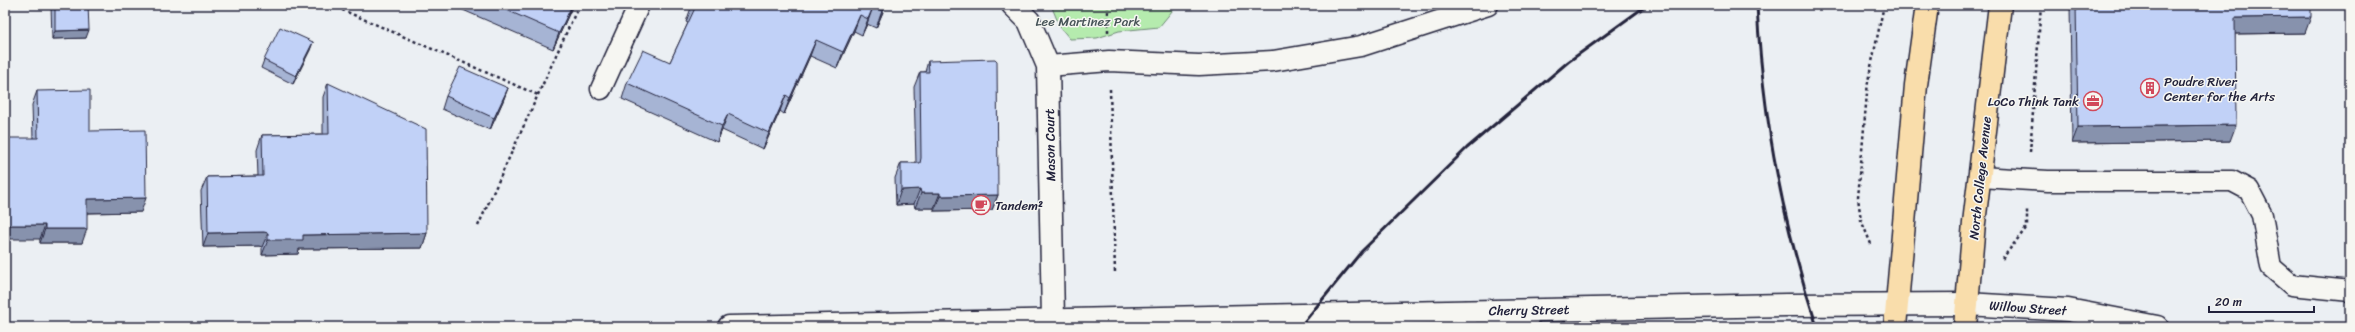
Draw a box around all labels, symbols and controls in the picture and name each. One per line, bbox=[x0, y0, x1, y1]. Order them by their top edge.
park label: Lee Martinez Park bbox=[1036, 10, 1141, 33]
place label: Poudre River Center for the Arts bbox=[2164, 70, 2276, 108]
building icon: Poudre River Center for the Arts bbox=[2139, 77, 2161, 99]
place label: LoCo Think Tank bbox=[1988, 90, 2079, 113]
office icon: LoCo Think Tank bbox=[2082, 90, 2104, 112]
street label: Mason Court bbox=[1038, 108, 1062, 182]
street label: North College Avenue bbox=[1962, 115, 1998, 241]
cafe icon: Tandem² bbox=[970, 194, 992, 216]
place label: Tandem² bbox=[995, 194, 1043, 217]
scale bar bbox=[2209, 288, 2314, 314]
text: 20 m bbox=[2215, 291, 2242, 313]
street label: Willow Street bbox=[1989, 294, 2068, 322]
street label: Cherry Street bbox=[1488, 298, 1570, 322]

